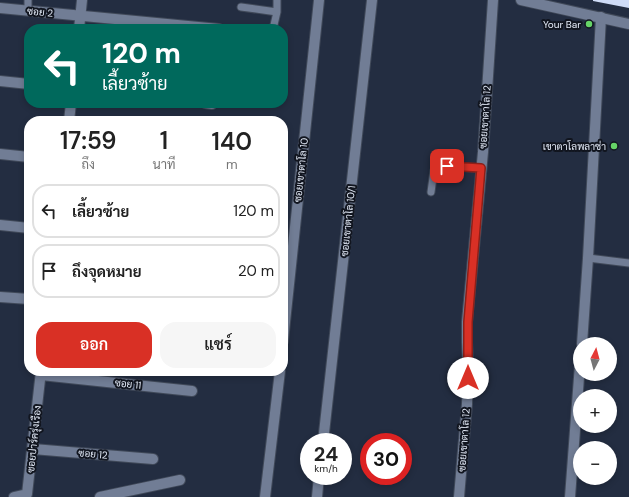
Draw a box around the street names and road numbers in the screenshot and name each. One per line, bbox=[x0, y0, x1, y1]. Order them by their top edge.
street label: ซอย 2 bbox=[26, 4, 54, 20]
street label: ซอยเขาตาโล 12 bbox=[476, 85, 494, 149]
street label: ซอยเขาตาโล 10 bbox=[291, 137, 311, 203]
street label: ซอยเขาตาโล 10/1 bbox=[338, 185, 358, 257]
street label: ซอย 11 bbox=[114, 376, 142, 392]
street label: ซอยปาร์ครุ่งเรือง bbox=[23, 405, 45, 473]
street label: ซอยเขาตาโล 12 bbox=[455, 408, 473, 472]
street label: ซอย 12 bbox=[78, 446, 108, 462]

